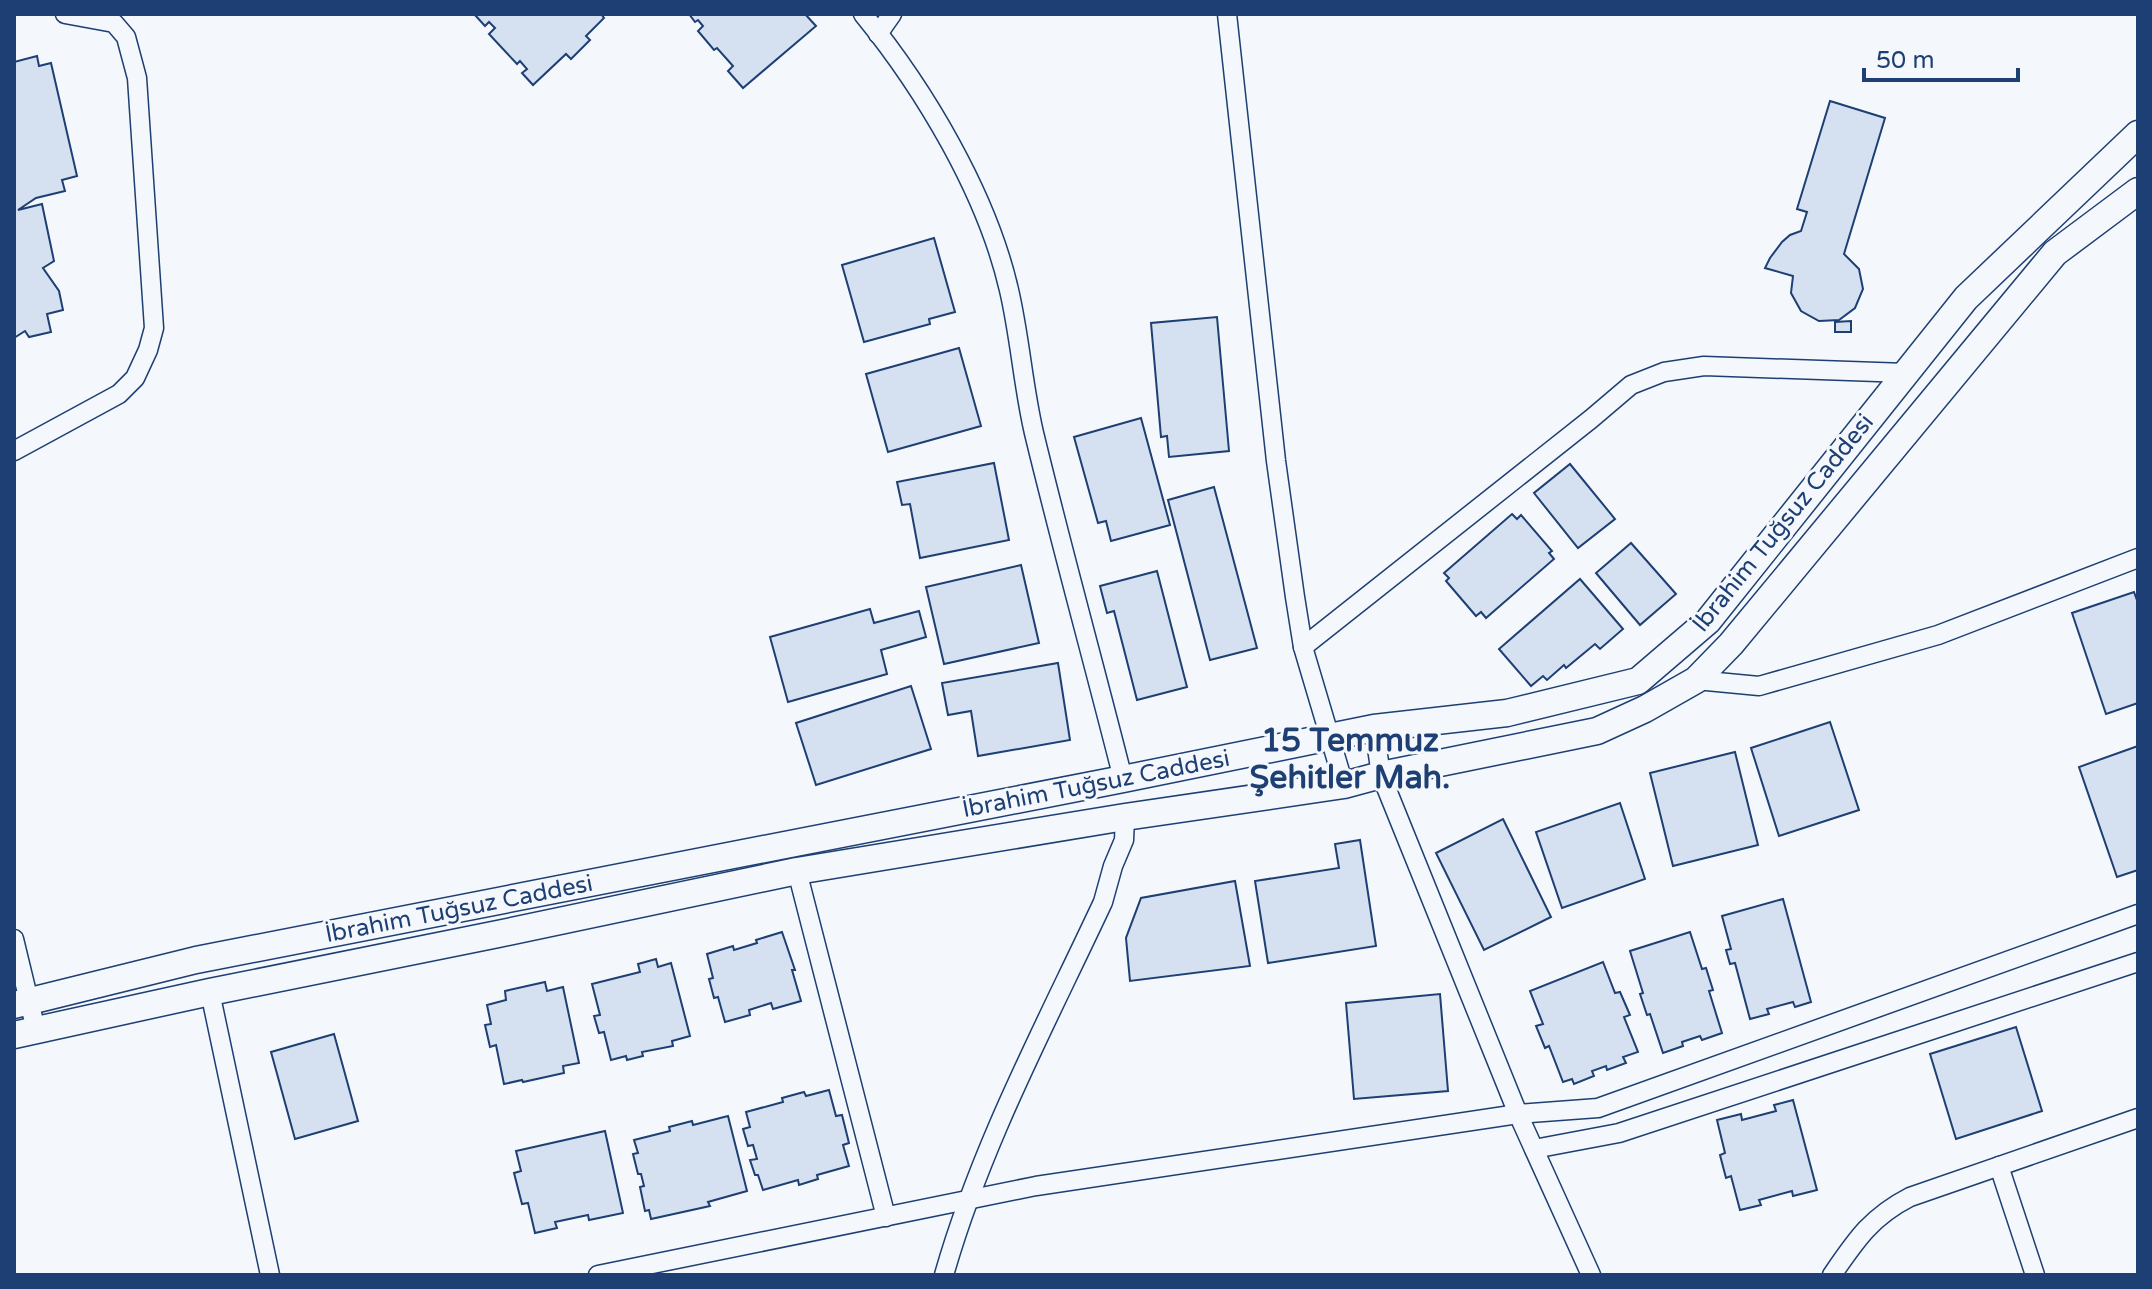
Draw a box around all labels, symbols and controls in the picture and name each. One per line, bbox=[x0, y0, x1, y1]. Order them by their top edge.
scale bar bbox=[1864, 32, 2018, 82]
text: 50 m bbox=[1876, 46, 1934, 75]
street label: İbrahim Tuğsuz Caddesi bbox=[1686, 408, 1880, 638]
district label: 15 Temmuz Şehitler Mah. bbox=[1250, 722, 1450, 797]
street label: İbrahim Tuğsuz Caddesi bbox=[960, 744, 1232, 824]
street label: İbrahim Tuğsuz Caddesi bbox=[323, 869, 595, 949]

